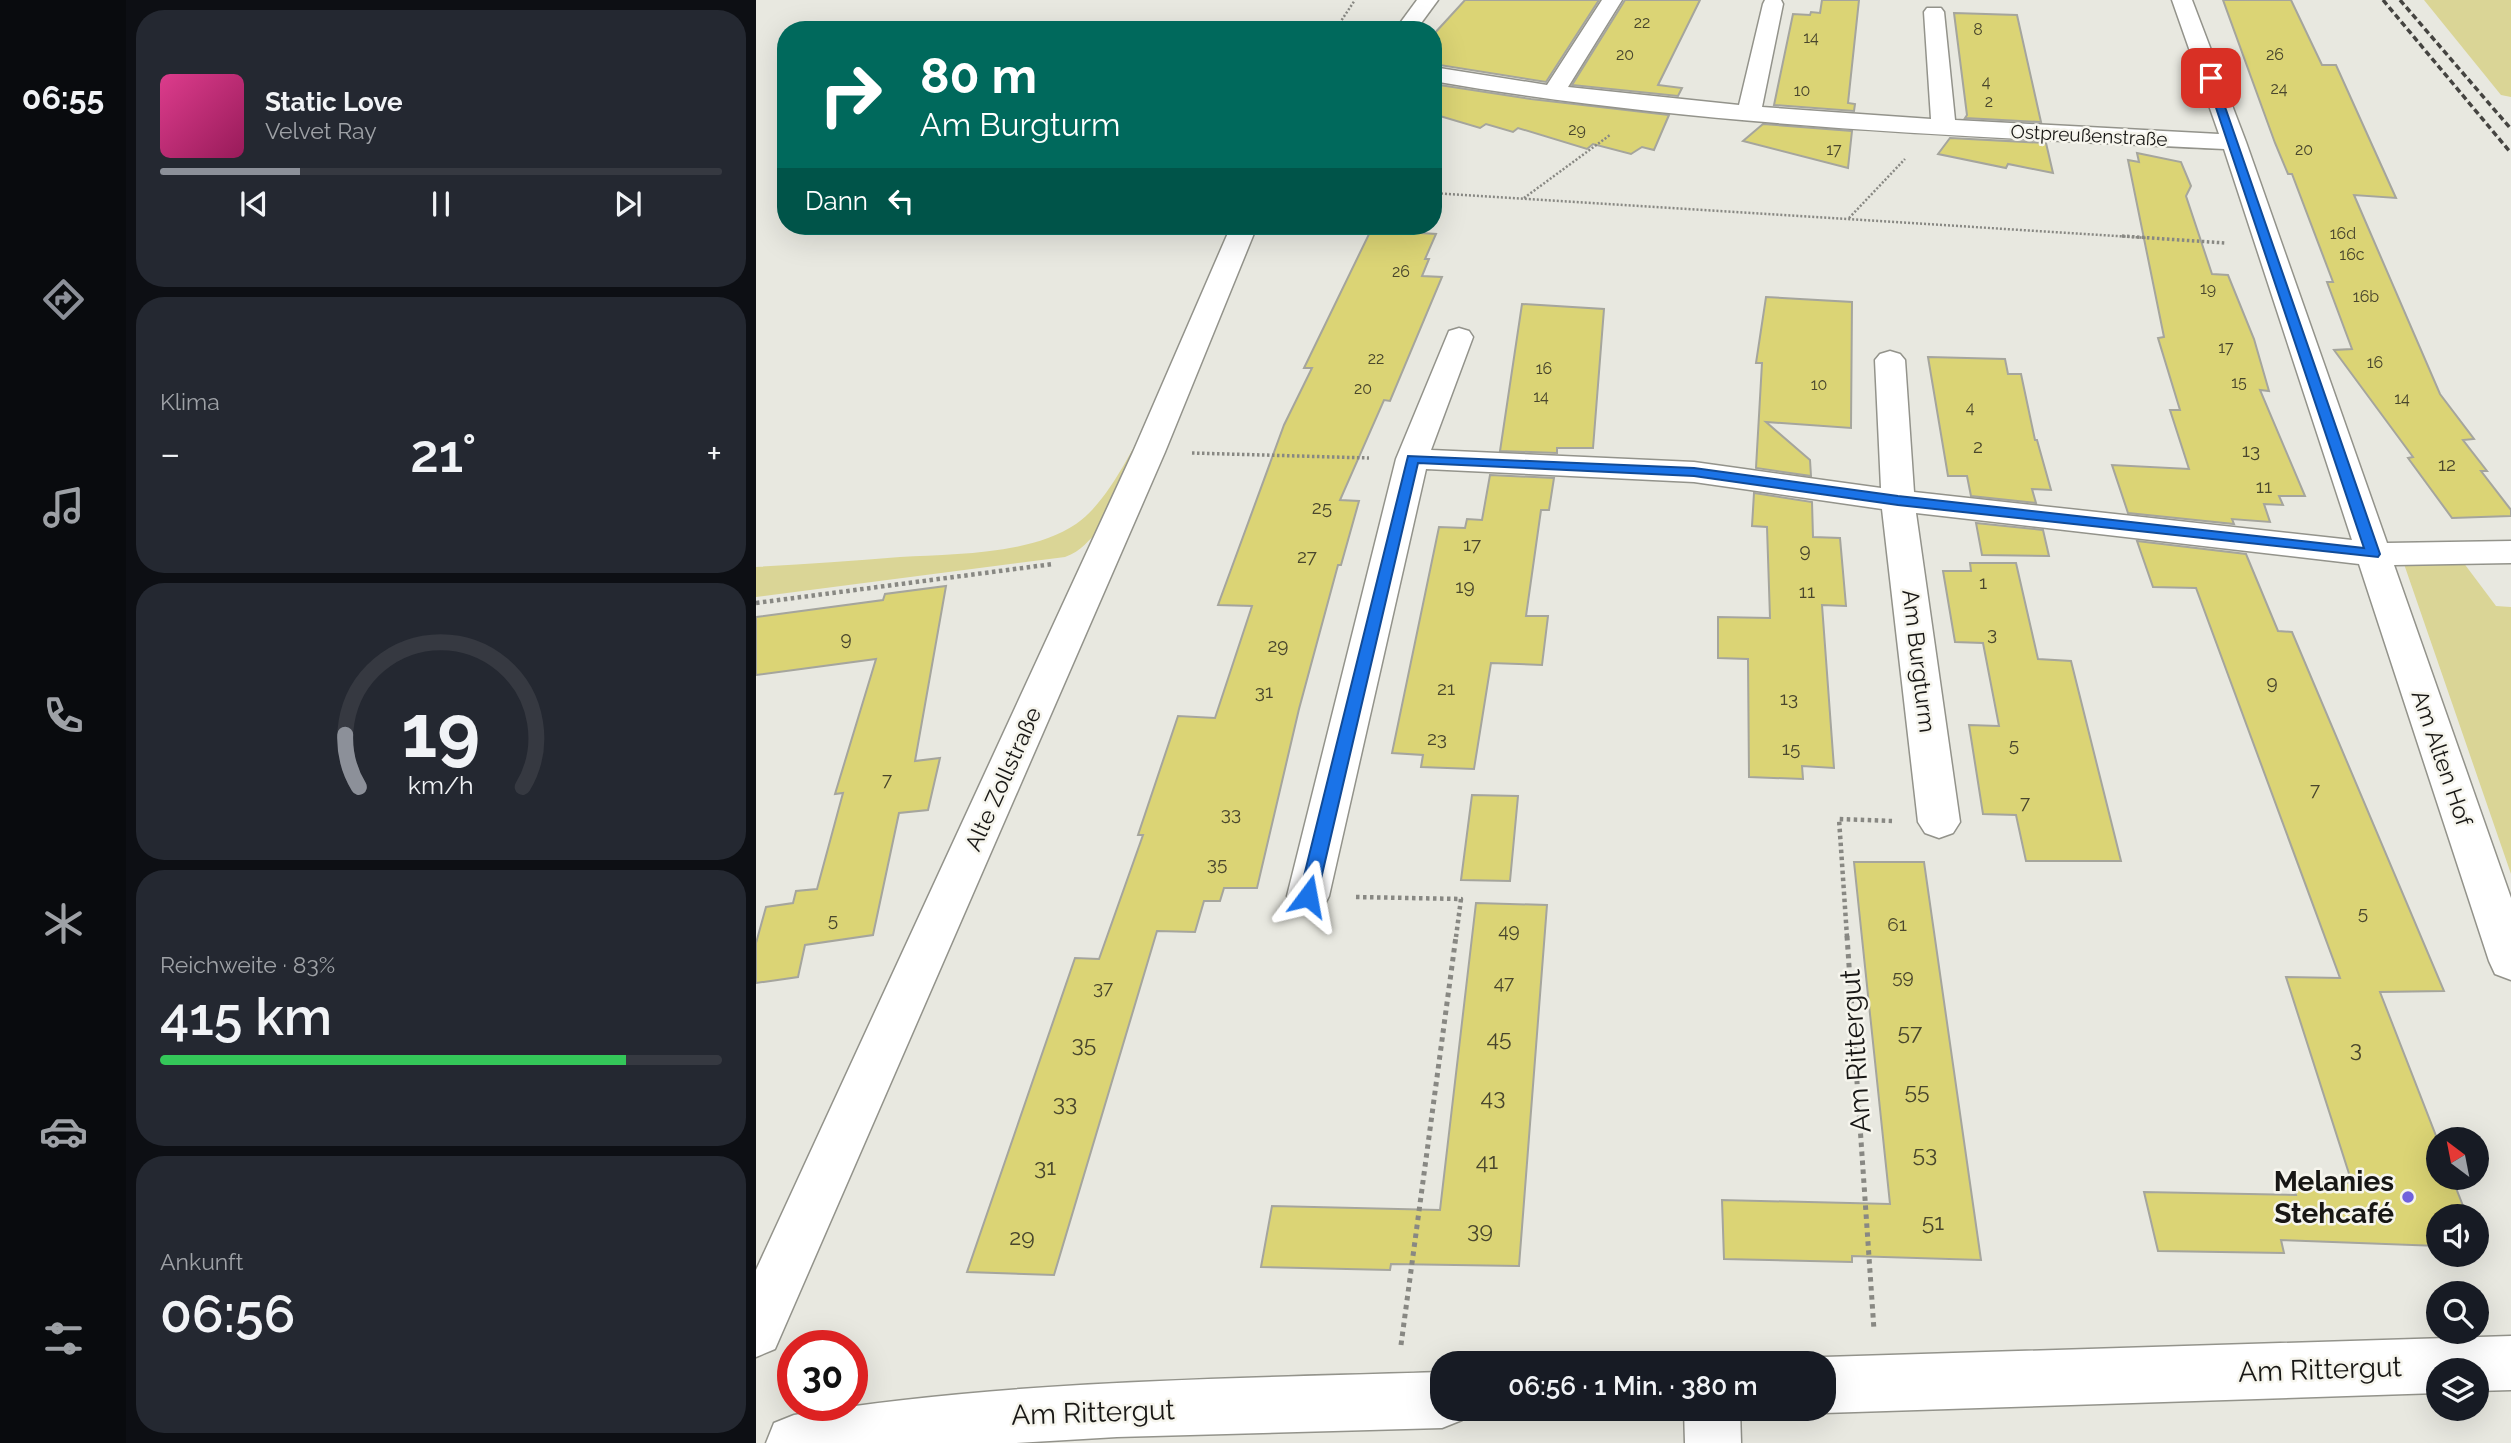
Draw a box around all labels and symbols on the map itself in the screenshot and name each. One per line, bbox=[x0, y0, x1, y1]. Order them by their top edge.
house number: 22 bbox=[1634, 13, 1650, 32]
house number: 8 bbox=[1973, 20, 1983, 39]
house number: 14 bbox=[1803, 28, 1819, 47]
house number: 20 bbox=[1616, 45, 1634, 64]
house number: 26 bbox=[2266, 45, 2284, 64]
pin bbox=[2181, 48, 2241, 108]
house number: 4 bbox=[1982, 72, 1991, 91]
house number: 24 bbox=[2270, 79, 2288, 98]
house number: 10 bbox=[1794, 81, 1810, 100]
house number: 2 bbox=[1985, 92, 1993, 111]
house number: 29 bbox=[1568, 120, 1586, 139]
street label: Ostpreußenstraße bbox=[2010, 120, 2168, 150]
house number: 17 bbox=[1826, 140, 1842, 159]
house number: 20 bbox=[2295, 140, 2313, 159]
house number: 16d bbox=[2330, 224, 2356, 243]
house number: 16c bbox=[2339, 245, 2365, 264]
house number: 26 bbox=[1392, 262, 1410, 281]
house number: 19 bbox=[2200, 279, 2216, 298]
house number: 16b bbox=[2353, 287, 2379, 306]
house number: 17 bbox=[2218, 338, 2234, 357]
house number: 22 bbox=[1368, 349, 1384, 368]
house number: 16 bbox=[2367, 353, 2383, 372]
house number: 16 bbox=[1536, 359, 1552, 378]
house number: 15 bbox=[2231, 373, 2247, 392]
house number: 10 bbox=[1811, 375, 1827, 394]
house number: 20 bbox=[1354, 379, 1372, 398]
house number: 14 bbox=[1533, 387, 1549, 406]
house number: 14 bbox=[2394, 389, 2410, 408]
house number: 4 bbox=[1966, 398, 1975, 417]
house number: 2 bbox=[1973, 435, 1983, 457]
house number: 13 bbox=[2242, 439, 2260, 461]
house number: 12 bbox=[2438, 453, 2456, 475]
house number: 11 bbox=[2256, 475, 2272, 497]
house number: 25 bbox=[1312, 496, 1332, 518]
house number: 17 bbox=[1463, 533, 1481, 555]
house number: 9 bbox=[1799, 539, 1811, 561]
house number: 27 bbox=[1297, 545, 1317, 567]
house number: 1 bbox=[1979, 571, 1987, 593]
house number: 19 bbox=[1455, 575, 1475, 597]
house number: 11 bbox=[1799, 580, 1815, 602]
street label: Am Burgturm bbox=[1897, 588, 1942, 734]
house number: 3 bbox=[1987, 622, 1997, 644]
house number: 9 bbox=[840, 627, 852, 649]
house number: 29 bbox=[1267, 634, 1289, 656]
house number: 9 bbox=[2266, 671, 2278, 693]
house number: 21 bbox=[1437, 677, 1455, 699]
house number: 31 bbox=[1255, 680, 1273, 702]
street label: Am Alten Hof bbox=[2407, 686, 2479, 831]
house number: 13 bbox=[1780, 687, 1798, 709]
street label: Alte Zollstraße bbox=[959, 703, 1046, 855]
house number: 23 bbox=[1427, 727, 1447, 749]
house number: 5 bbox=[2009, 733, 2019, 755]
house number: 15 bbox=[1782, 737, 1800, 759]
house number: 7 bbox=[882, 768, 892, 790]
house number: 7 bbox=[2310, 778, 2320, 800]
house number: 7 bbox=[2020, 791, 2030, 813]
house number: 33 bbox=[1221, 802, 1241, 824]
house number: 35 bbox=[1207, 852, 1227, 874]
position arrow bbox=[1271, 859, 1345, 933]
house number: 5 bbox=[2358, 901, 2368, 923]
house number: 5 bbox=[828, 908, 838, 930]
house number: 61 bbox=[1887, 913, 1907, 935]
house number: 49 bbox=[1498, 919, 1520, 941]
house number: 59 bbox=[1892, 965, 1914, 987]
street label: Am Rittergut bbox=[1833, 968, 1878, 1134]
house number: 47 bbox=[1494, 971, 1514, 993]
house number: 37 bbox=[1093, 976, 1113, 998]
house number: 57 bbox=[1898, 1018, 1923, 1045]
house number: 45 bbox=[1486, 1024, 1512, 1051]
house number: 35 bbox=[1072, 1030, 1096, 1057]
house number: 3 bbox=[2350, 1035, 2362, 1062]
house number: 55 bbox=[1904, 1077, 1930, 1104]
house number: 43 bbox=[1481, 1083, 1505, 1110]
house number: 33 bbox=[1053, 1089, 1077, 1116]
north arrow bbox=[2426, 1127, 2488, 1190]
house number: 53 bbox=[1913, 1140, 1937, 1167]
house number: 41 bbox=[1476, 1147, 1498, 1174]
house number: 31 bbox=[1034, 1153, 1056, 1180]
place label: Melanies Stehcafé bbox=[2274, 1165, 2394, 1230]
marker: Melanies Stehcafé bbox=[2400, 1189, 2416, 1205]
house number: 51 bbox=[1922, 1208, 1944, 1235]
house number: 39 bbox=[1467, 1216, 1493, 1243]
house number: 29 bbox=[1009, 1223, 1035, 1250]
speed limit sign: 30 bbox=[777, 1330, 868, 1421]
street label: Am Rittergut bbox=[2238, 1350, 2403, 1389]
street label: Am Rittergut bbox=[1011, 1393, 1176, 1432]

